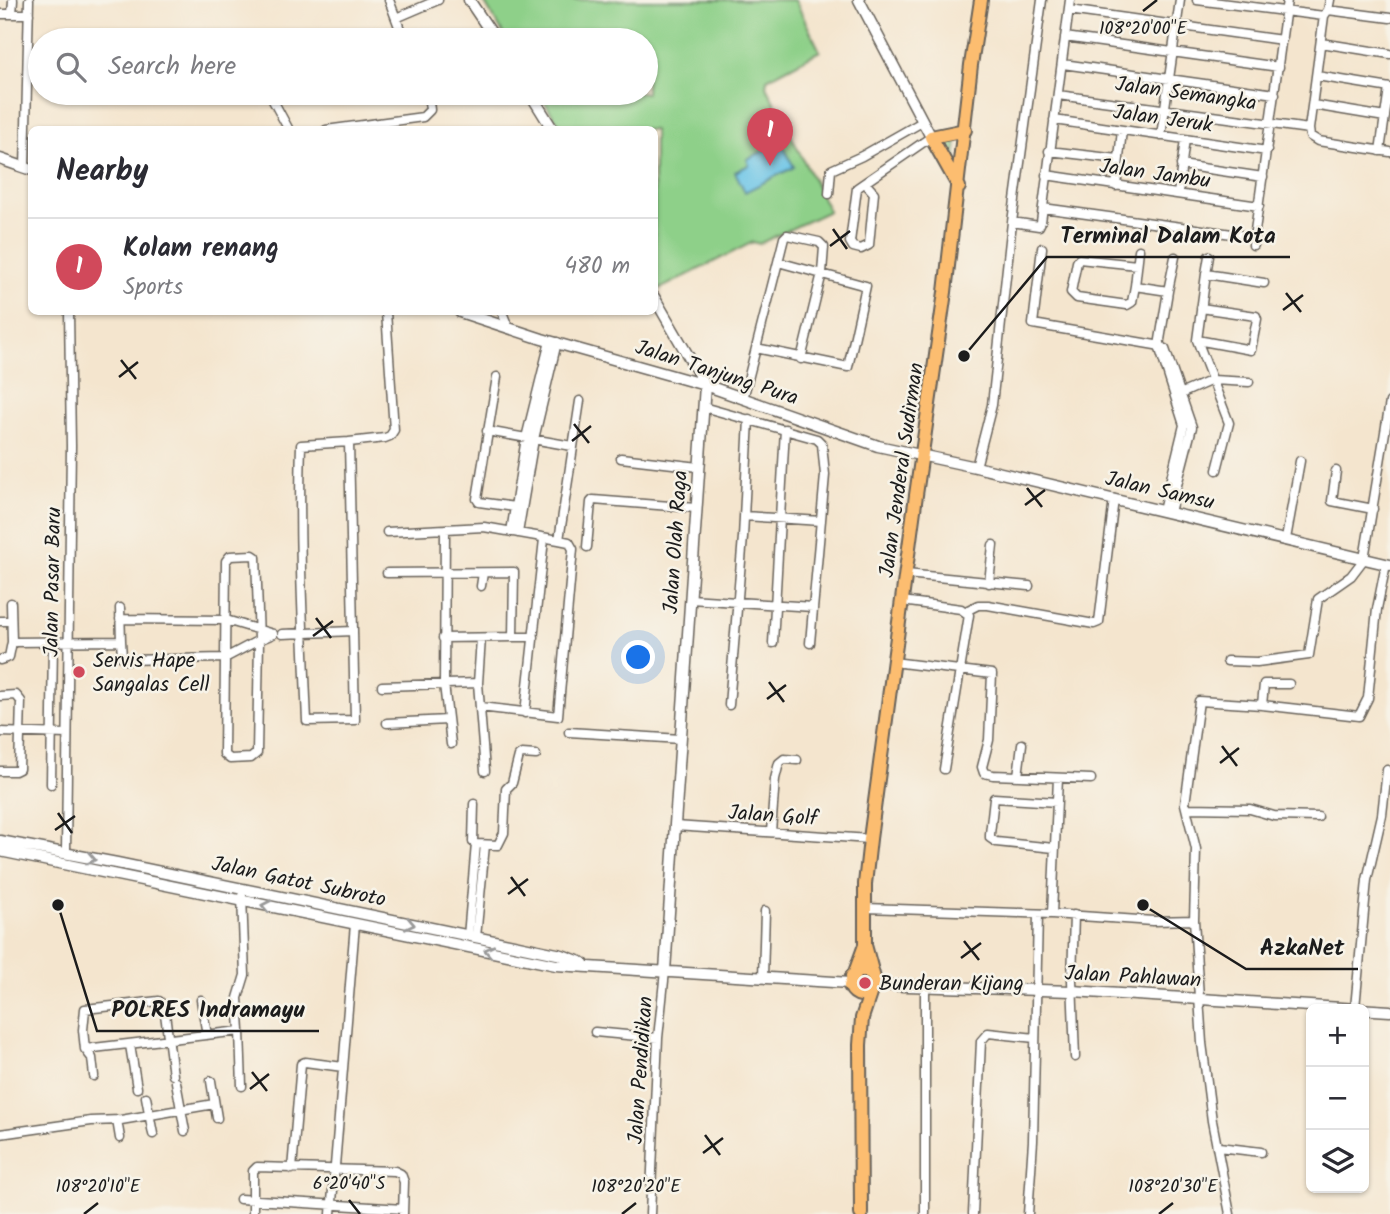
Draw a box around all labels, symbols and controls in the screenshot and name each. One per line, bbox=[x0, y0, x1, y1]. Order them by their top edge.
text: 108°20'00"E bbox=[1099, 15, 1188, 44]
search box bbox=[28, 28, 658, 105]
text: Search here bbox=[108, 46, 236, 88]
icon: search bbox=[52, 48, 90, 86]
street label: Jalan Semangka bbox=[1113, 68, 1259, 121]
street label: Jalan Jeruk bbox=[1111, 96, 1215, 143]
pin: 1 bbox=[747, 108, 793, 166]
text: Nearby bbox=[56, 148, 148, 196]
street label: Jalan Jambu bbox=[1097, 150, 1212, 199]
callout: Terminal Dalam Kota bbox=[1047, 213, 1290, 257]
text: Terminal Dalam Kota bbox=[1060, 219, 1276, 255]
text: Kolam renang bbox=[123, 228, 279, 270]
text: 1 bbox=[76, 249, 82, 285]
text: 480 m bbox=[564, 249, 630, 285]
text: Sports bbox=[123, 270, 183, 306]
street label: Jalan Tanjung Pura bbox=[631, 331, 802, 415]
street label: Jalan Jenderal Sudirman bbox=[871, 361, 934, 580]
street label: Jalan Samsu bbox=[1102, 463, 1217, 520]
street label: Jalan Olah Raga bbox=[655, 469, 698, 615]
street label: Jalan Pasar Baru bbox=[36, 507, 71, 657]
your location bbox=[621, 640, 655, 674]
place label: Servis Hape Sangalas Cell bbox=[93, 645, 210, 702]
marker: Servis Hape Sangalas Cell bbox=[71, 664, 87, 680]
street label: Jalan Golf bbox=[727, 797, 821, 836]
street label: Jalan Gatot Subroto bbox=[208, 848, 389, 917]
one-way arrow bbox=[85, 850, 97, 865]
one-way arrow bbox=[260, 899, 272, 914]
one-way arrow bbox=[404, 915, 416, 930]
callout: AzkaNet bbox=[1246, 925, 1358, 969]
text: AzkaNet bbox=[1260, 931, 1345, 967]
one-way arrow bbox=[483, 945, 495, 960]
street label: Jalan Pahlawan bbox=[1064, 957, 1202, 998]
place label: Bunderan Kijang bbox=[879, 968, 1024, 1001]
marker: Bunderan Kijang bbox=[857, 975, 873, 991]
callout: POLRES Indramayu bbox=[97, 987, 319, 1031]
text: POLRES Indramayu bbox=[111, 993, 306, 1029]
street label: Jalan Pendidikan bbox=[620, 995, 663, 1145]
map controls bbox=[1306, 1004, 1369, 1193]
button: + bbox=[1306, 1004, 1369, 1067]
button: − bbox=[1306, 1067, 1369, 1130]
button: layers bbox=[1306, 1130, 1369, 1193]
text: 6°20'40"S bbox=[313, 1170, 386, 1199]
text: 108°20'10"E bbox=[56, 1173, 141, 1202]
text: 108°20'20"E bbox=[591, 1173, 681, 1202]
text: 108°20'30"E bbox=[1128, 1173, 1218, 1202]

